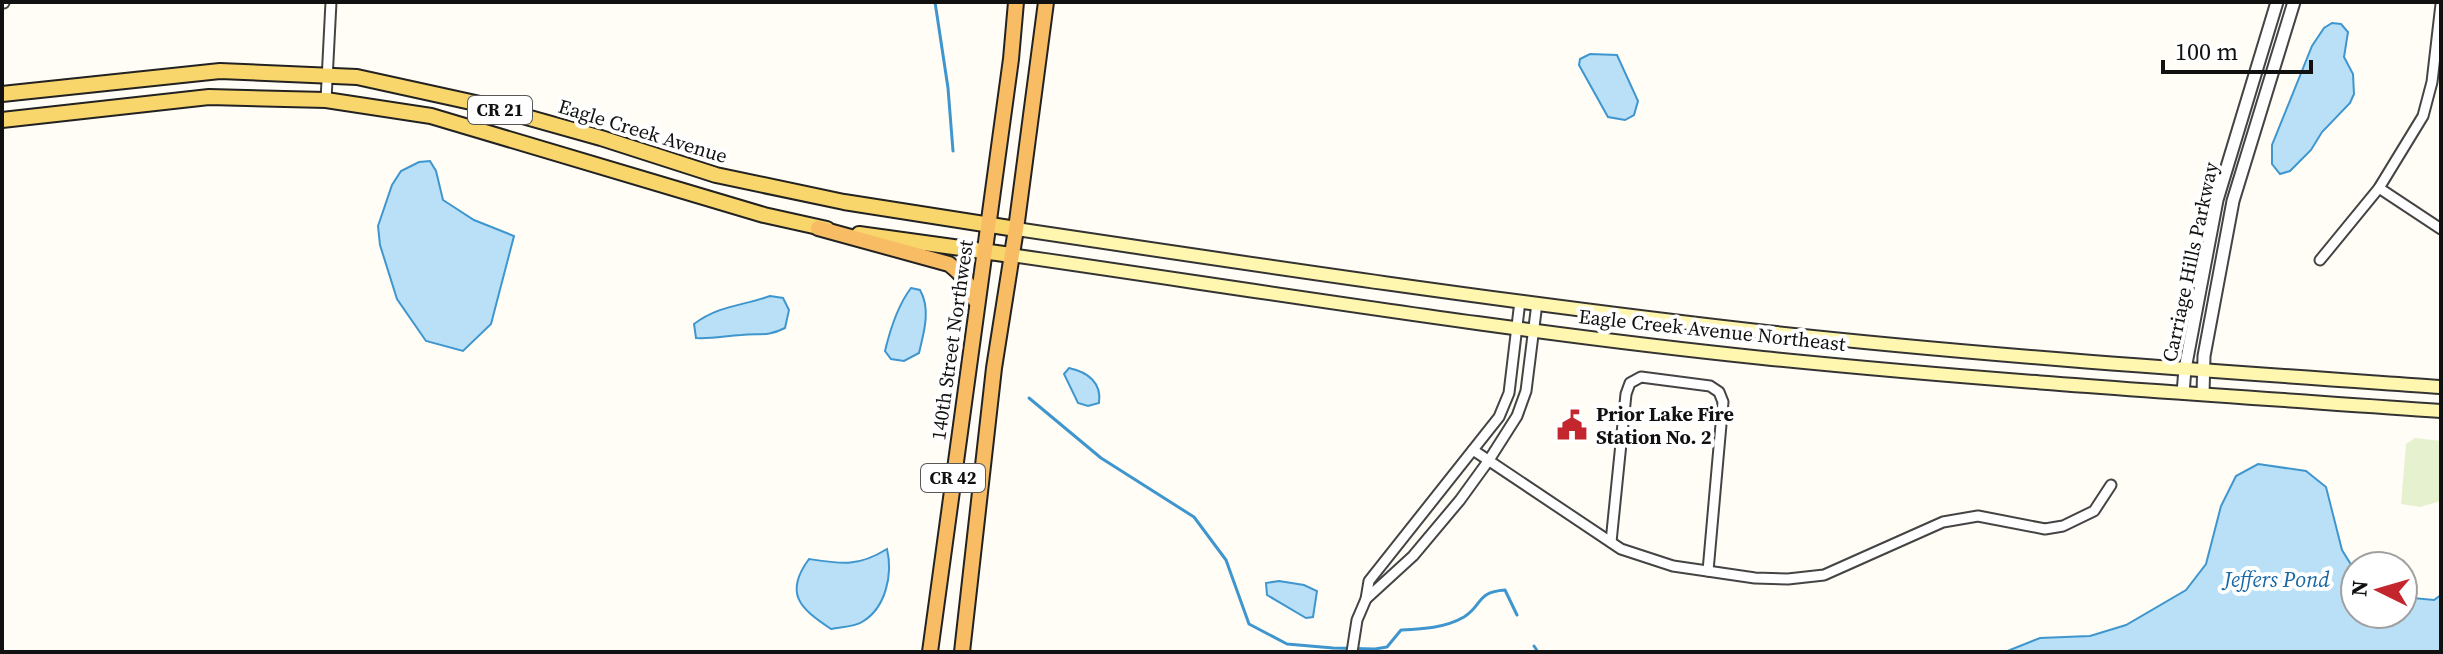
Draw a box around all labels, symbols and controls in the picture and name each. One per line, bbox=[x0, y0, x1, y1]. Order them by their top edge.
scale bar bbox=[2163, 24, 2311, 74]
text: 100 m bbox=[2175, 35, 2238, 68]
street label: Eagle Creek Avenue bbox=[555, 92, 731, 170]
road number: CR 21 bbox=[468, 96, 532, 124]
street label: Carriage Hills Parkway bbox=[2155, 159, 2225, 365]
street label: 140th Street Northwest bbox=[924, 238, 980, 442]
street label: Eagle Creek Avenue Northeast bbox=[1577, 302, 1847, 358]
place label: Prior Lake Fire Station No. 2 bbox=[1596, 400, 1734, 451]
public building icon: Prior Lake Fire Station No. 2 bbox=[1555, 408, 1589, 442]
road number: CR 42 bbox=[921, 464, 985, 492]
north arrow bbox=[2339, 550, 2419, 630]
water label: Jeffers Pond bbox=[2221, 564, 2330, 594]
text: N bbox=[2343, 579, 2375, 598]

